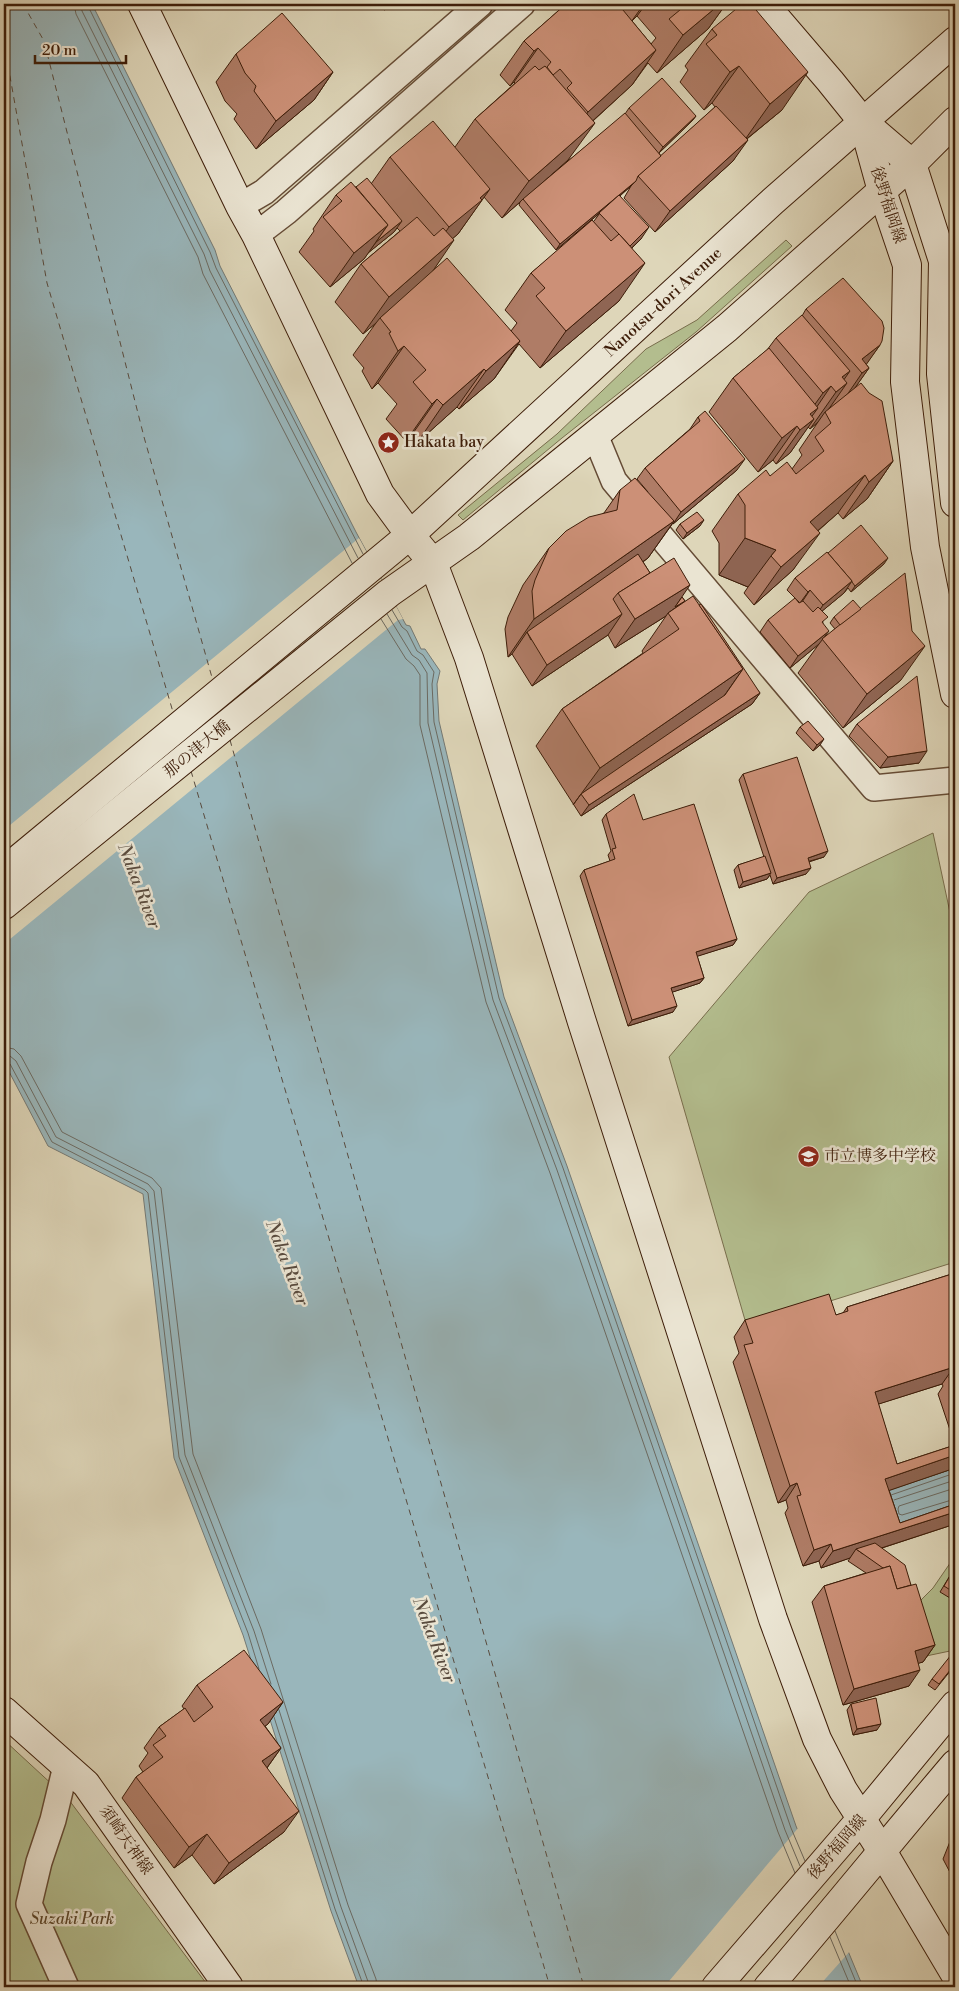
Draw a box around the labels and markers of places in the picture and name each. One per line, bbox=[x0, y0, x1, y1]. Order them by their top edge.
place icon: Hakata bay bbox=[376, 430, 400, 454]
place label: Hakata bay bbox=[404, 432, 484, 452]
school or university icon: 市立博多中学校 bbox=[796, 1144, 820, 1168]
place label: 市立博多中学校 bbox=[824, 1146, 936, 1166]

